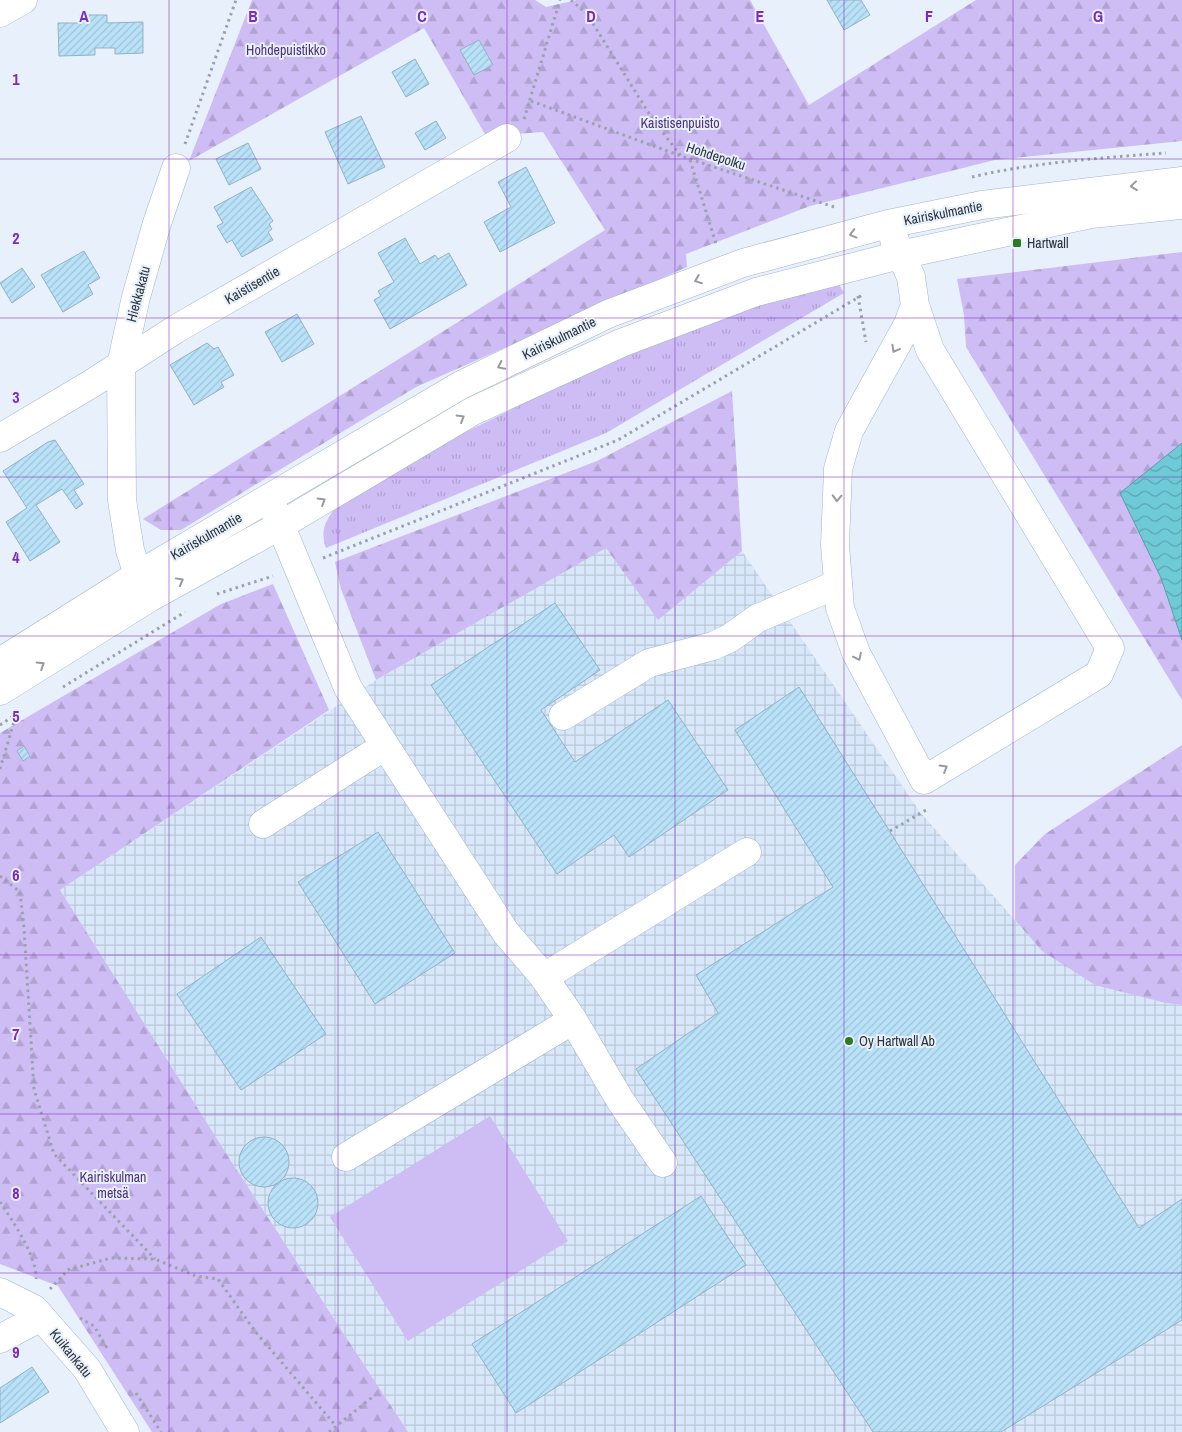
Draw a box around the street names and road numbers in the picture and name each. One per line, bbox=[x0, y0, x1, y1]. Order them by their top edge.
street label: Hohdepolku bbox=[684, 138, 748, 174]
street label: Kairiskulmantie bbox=[902, 197, 984, 229]
street label: Kaistisentie bbox=[221, 262, 283, 308]
street label: Hiekkakatu bbox=[122, 264, 154, 324]
street label: Kairiskulmantie bbox=[519, 312, 599, 364]
street label: Kairiskulmantie bbox=[167, 508, 245, 564]
street label: Kuikankatu bbox=[46, 1325, 96, 1381]

